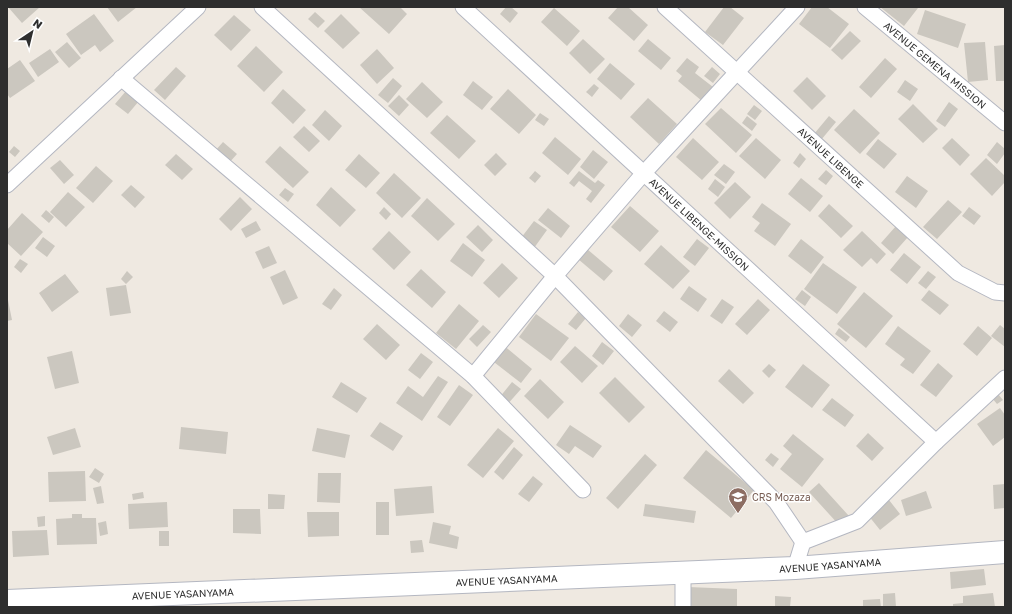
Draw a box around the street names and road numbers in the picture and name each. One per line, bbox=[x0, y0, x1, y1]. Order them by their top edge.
street label: AVENUE GEMENA MISSION bbox=[881, 19, 989, 111]
street label: AVENUE LIBENGE bbox=[795, 125, 866, 190]
street label: AVENUE LIBENGE-MISSION bbox=[647, 175, 752, 273]
street label: AVENUE YASANYAMA bbox=[779, 555, 882, 575]
street label: AVENUE YASANYAMA bbox=[455, 572, 558, 588]
street label: AVENUE YASANYAMA bbox=[132, 585, 234, 602]

